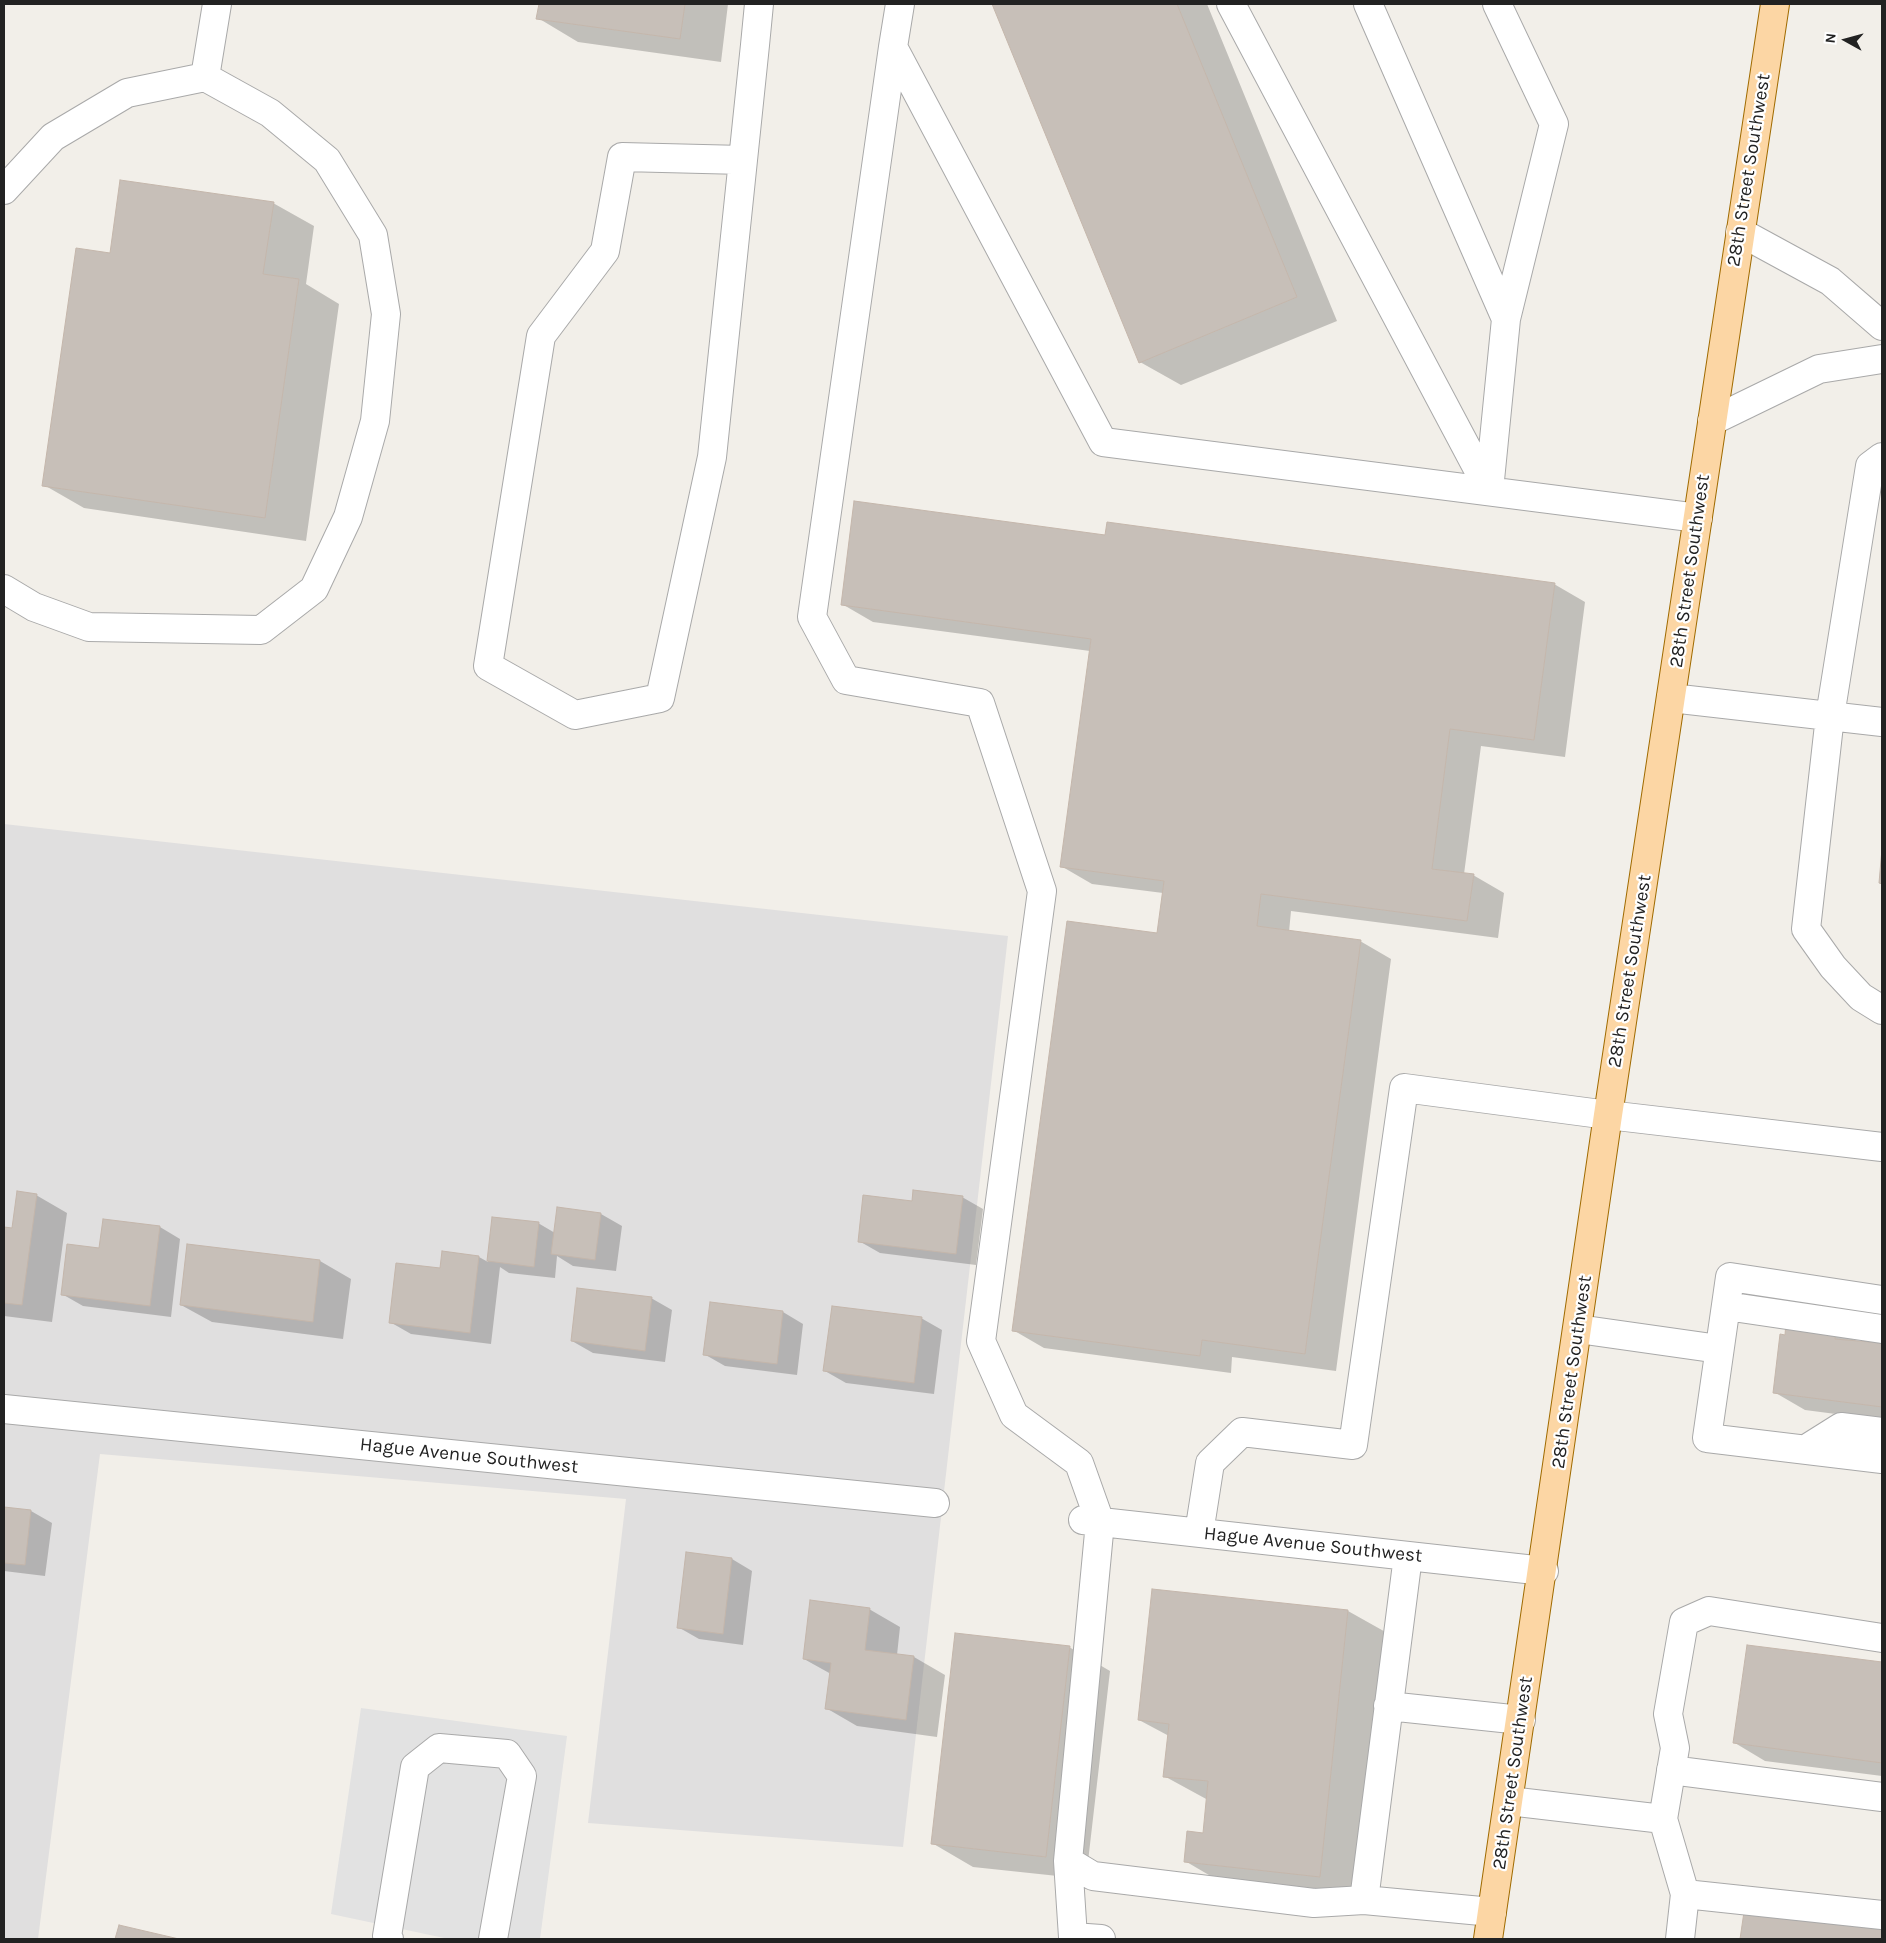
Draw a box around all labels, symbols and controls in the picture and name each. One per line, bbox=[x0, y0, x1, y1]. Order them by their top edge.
north arrow bbox=[1821, 15, 1871, 65]
text: N bbox=[1822, 32, 1840, 44]
street label: 28th Street Southwest bbox=[1722, 72, 1776, 268]
street label: 28th Street Southwest bbox=[1665, 473, 1715, 669]
street label: 28th Street Southwest bbox=[1603, 873, 1657, 1069]
street label: 28th Street Southwest bbox=[1547, 1274, 1597, 1470]
street label: Hague Avenue Southwest bbox=[359, 1433, 579, 1479]
street label: Hague Avenue Southwest bbox=[1203, 1522, 1423, 1568]
street label: 28th Street Southwest bbox=[1488, 1675, 1538, 1871]

